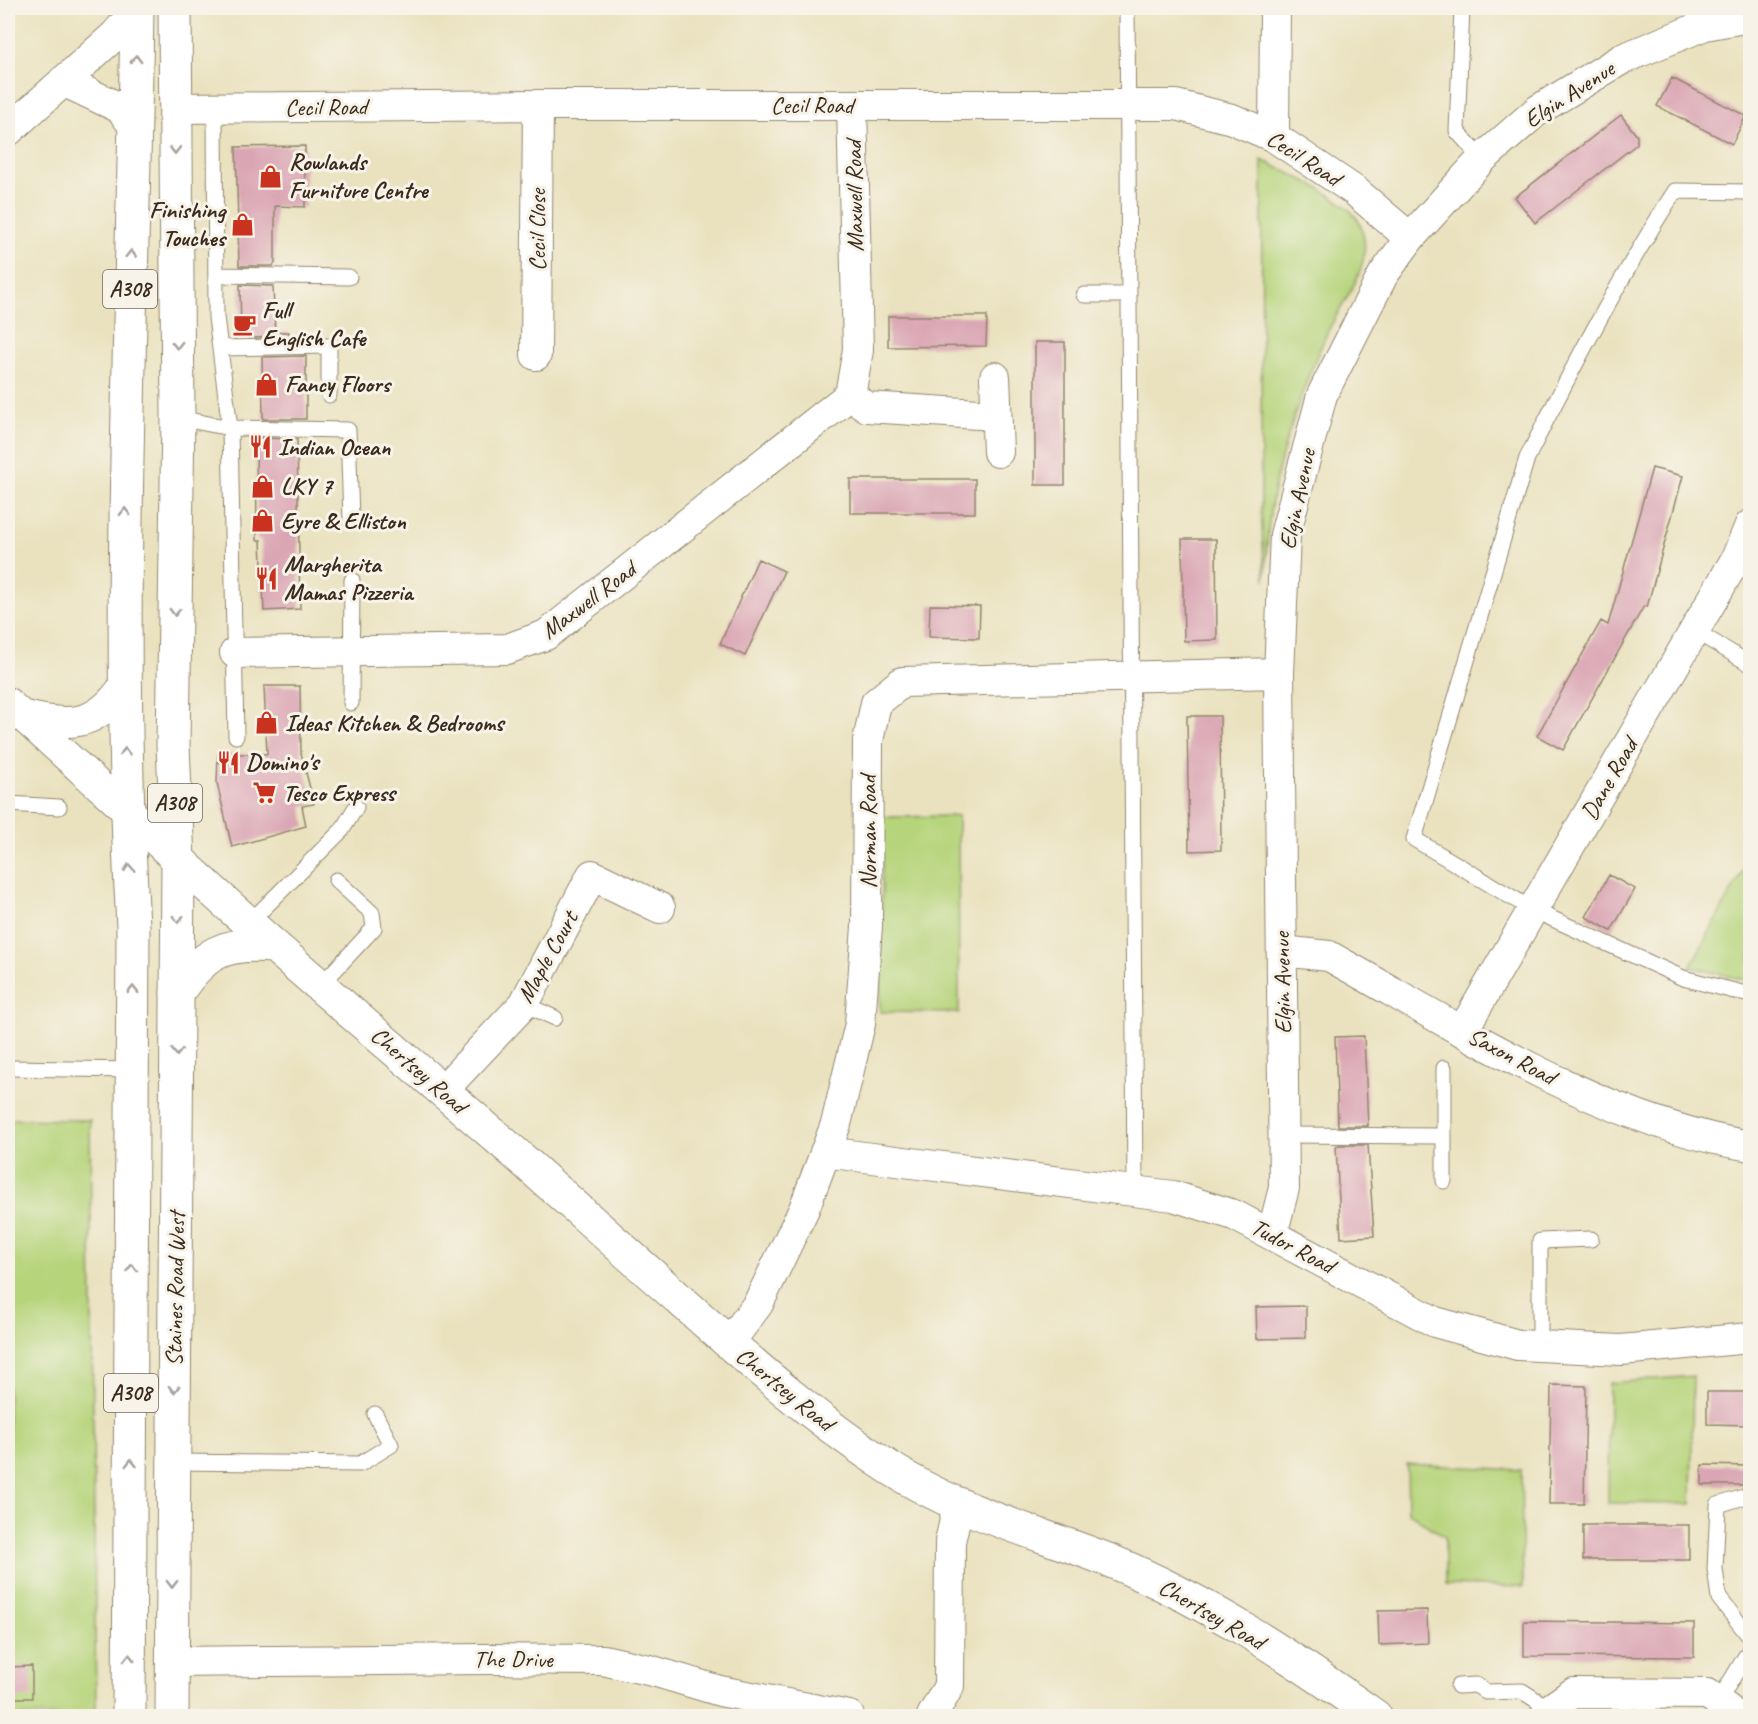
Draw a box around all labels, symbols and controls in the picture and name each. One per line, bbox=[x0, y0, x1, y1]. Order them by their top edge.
street label: Elgin Avenue bbox=[1518, 53, 1622, 134]
one-way arrow bbox=[130, 55, 142, 64]
street label: Cecil Road bbox=[771, 90, 857, 120]
street label: Cecil Road bbox=[285, 91, 371, 123]
street label: Cecil Road bbox=[1261, 123, 1350, 195]
street label: Maxwell Road bbox=[838, 137, 870, 252]
one-way arrow bbox=[169, 145, 182, 154]
place label: Rowlands Furniture Centre bbox=[289, 147, 430, 205]
shop icon: Rowlands Furniture Centre bbox=[258, 163, 284, 189]
street label: Cecil Close bbox=[522, 187, 552, 271]
place label: Finishing Touches bbox=[149, 195, 228, 253]
shop icon: Finishing Touches bbox=[230, 211, 256, 237]
one-way arrow bbox=[125, 250, 138, 259]
road number: A308 bbox=[103, 270, 157, 308]
place label: Full English Cafe bbox=[262, 295, 367, 353]
cafe icon: Full English Cafe bbox=[231, 311, 257, 337]
one-way arrow bbox=[171, 340, 183, 349]
place label: Fancy Floors bbox=[285, 369, 393, 399]
shop icon: Fancy Floors bbox=[254, 371, 280, 397]
place label: Indian Ocean bbox=[278, 432, 391, 462]
restaurant icon: Indian Ocean bbox=[247, 434, 273, 460]
street label: Elgin Avenue bbox=[1272, 444, 1323, 552]
place label: LKY 7 bbox=[281, 471, 334, 501]
shop icon: LKY 7 bbox=[250, 473, 276, 499]
place label: Eyre & Elliston bbox=[281, 506, 407, 536]
one-way arrow bbox=[119, 508, 131, 517]
shop icon: Eyre & Elliston bbox=[250, 508, 276, 534]
place label: Margherita Mamas Pizzeria bbox=[284, 549, 414, 607]
street label: Maxwell Road bbox=[535, 552, 644, 645]
restaurant icon: Margherita Mamas Pizzeria bbox=[253, 565, 279, 591]
one-way arrow bbox=[169, 608, 181, 617]
place label: Ideas Kitchen & Bedrooms bbox=[285, 708, 506, 738]
shop icon: Ideas Kitchen & Bedrooms bbox=[254, 710, 280, 736]
street label: Dane Road bbox=[1574, 730, 1646, 825]
one-way arrow bbox=[119, 747, 131, 756]
place label: Domino's bbox=[246, 747, 321, 777]
restaurant icon: Domino's bbox=[215, 749, 241, 775]
street label: Norman Road bbox=[853, 772, 883, 889]
place label: Tesco Express bbox=[283, 778, 398, 808]
supermarket icon: Tesco Express bbox=[252, 780, 278, 806]
road number: A308 bbox=[148, 784, 202, 822]
one-way arrow bbox=[123, 864, 136, 873]
street label: Maple Court bbox=[510, 904, 585, 1008]
one-way arrow bbox=[172, 915, 184, 924]
street label: Elgin Avenue bbox=[1266, 930, 1298, 1034]
one-way arrow bbox=[127, 986, 139, 995]
street label: Chertsey Road bbox=[365, 1020, 476, 1122]
street label: Saxon Road bbox=[1463, 1020, 1564, 1093]
one-way arrow bbox=[171, 1047, 183, 1056]
street label: Staines Road West bbox=[159, 1208, 191, 1367]
street label: Tudor Road bbox=[1246, 1212, 1343, 1282]
one-way arrow bbox=[126, 1264, 138, 1273]
street label: Chertsey Road bbox=[730, 1340, 843, 1440]
road number: A308 bbox=[104, 1374, 158, 1412]
one-way arrow bbox=[168, 1385, 180, 1394]
one-way arrow bbox=[125, 1459, 137, 1468]
street label: Chertsey Road bbox=[1153, 1572, 1274, 1658]
one-way arrow bbox=[166, 1580, 178, 1589]
street label: The Drive bbox=[474, 1644, 555, 1674]
one-way arrow bbox=[123, 1654, 135, 1663]

